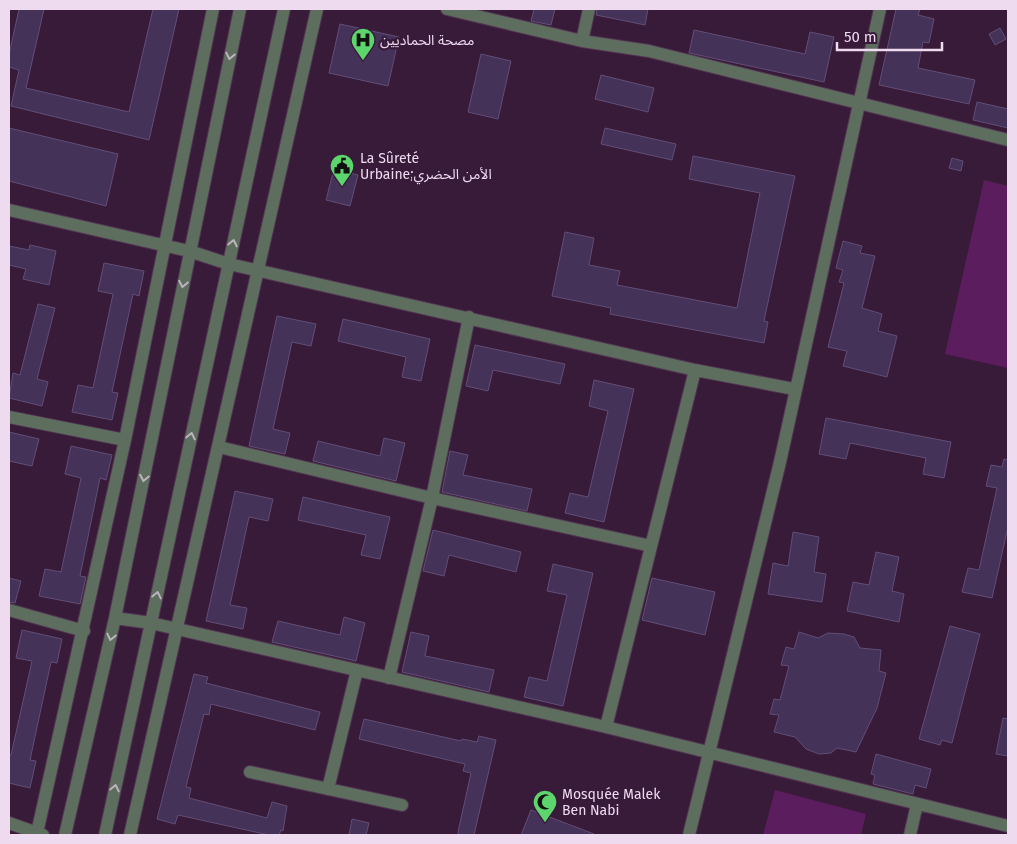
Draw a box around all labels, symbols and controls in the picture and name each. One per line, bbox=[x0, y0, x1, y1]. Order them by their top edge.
scale bar bbox=[837, 20, 942, 52]
hospital icon: مصحة الحماديين bbox=[350, 27, 376, 61]
text: 50 m bbox=[844, 28, 877, 46]
place label: مصحة الحماديين bbox=[380, 32, 474, 49]
one-way arrow bbox=[225, 52, 236, 61]
place label: La Sûreté Urbaine;الأمن الحضري bbox=[360, 150, 492, 185]
public building icon: La Sûreté Urbaine;الأمن الحضري bbox=[329, 153, 355, 187]
one-way arrow bbox=[227, 238, 238, 247]
one-way arrow bbox=[178, 280, 189, 289]
one-way arrow bbox=[185, 431, 196, 440]
one-way arrow bbox=[139, 473, 149, 482]
one-way arrow bbox=[151, 590, 162, 599]
one-way arrow bbox=[106, 632, 117, 641]
one-way arrow bbox=[109, 783, 120, 792]
place label: Mosquée Malek Ben Nabi bbox=[562, 786, 661, 819]
mosque icon: Mosquée Malek Ben Nabi bbox=[532, 789, 558, 823]

